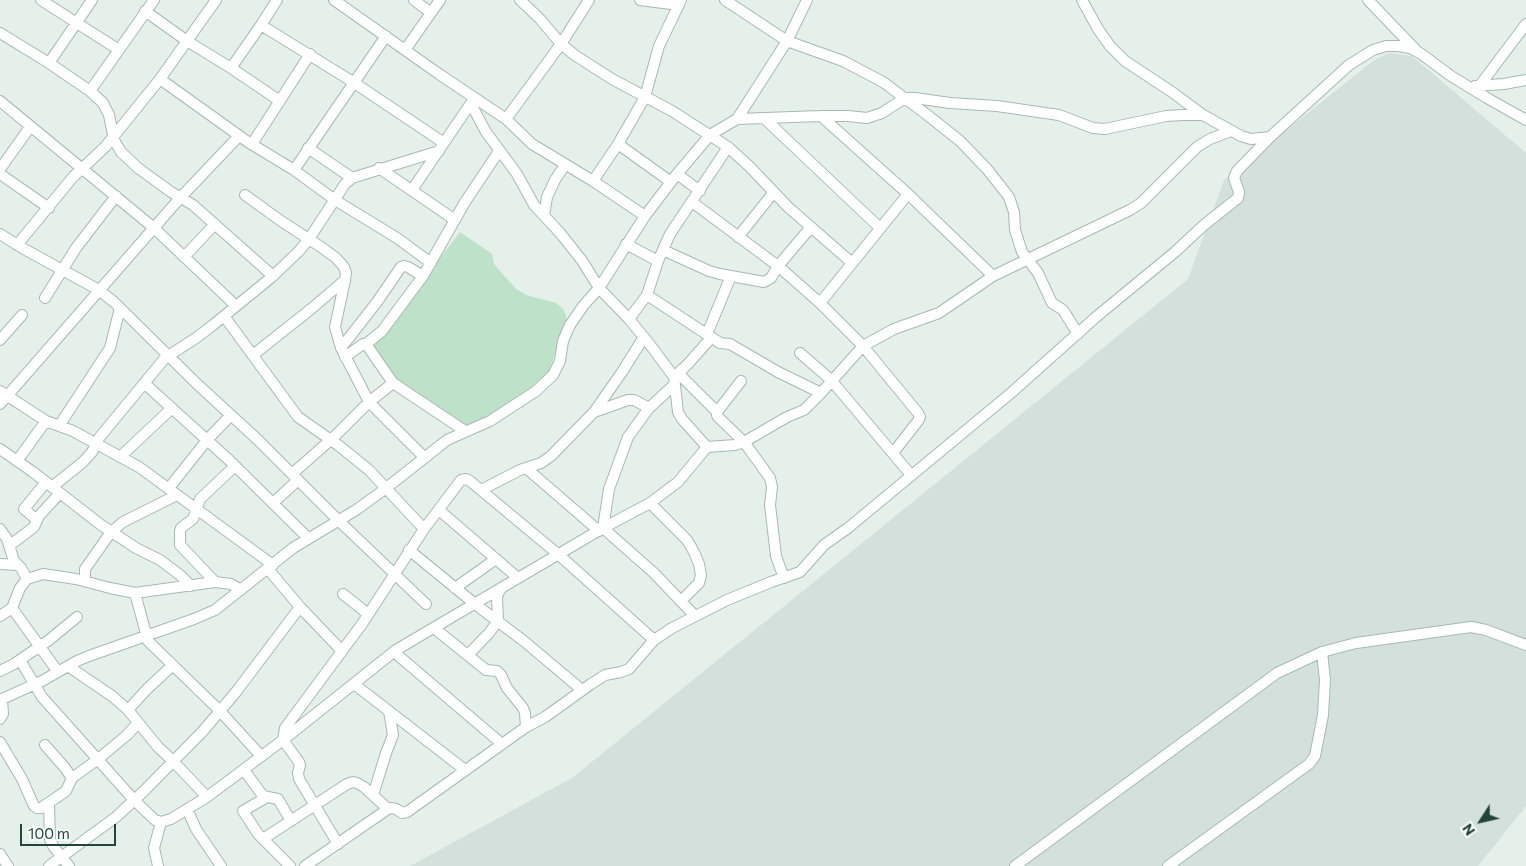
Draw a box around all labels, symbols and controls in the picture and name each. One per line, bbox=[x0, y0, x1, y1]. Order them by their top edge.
north arrow bbox=[1456, 796, 1506, 846]
scale bar bbox=[22, 814, 119, 846]
text: N bbox=[1458, 821, 1478, 839]
text: 100 m bbox=[28, 824, 70, 842]

